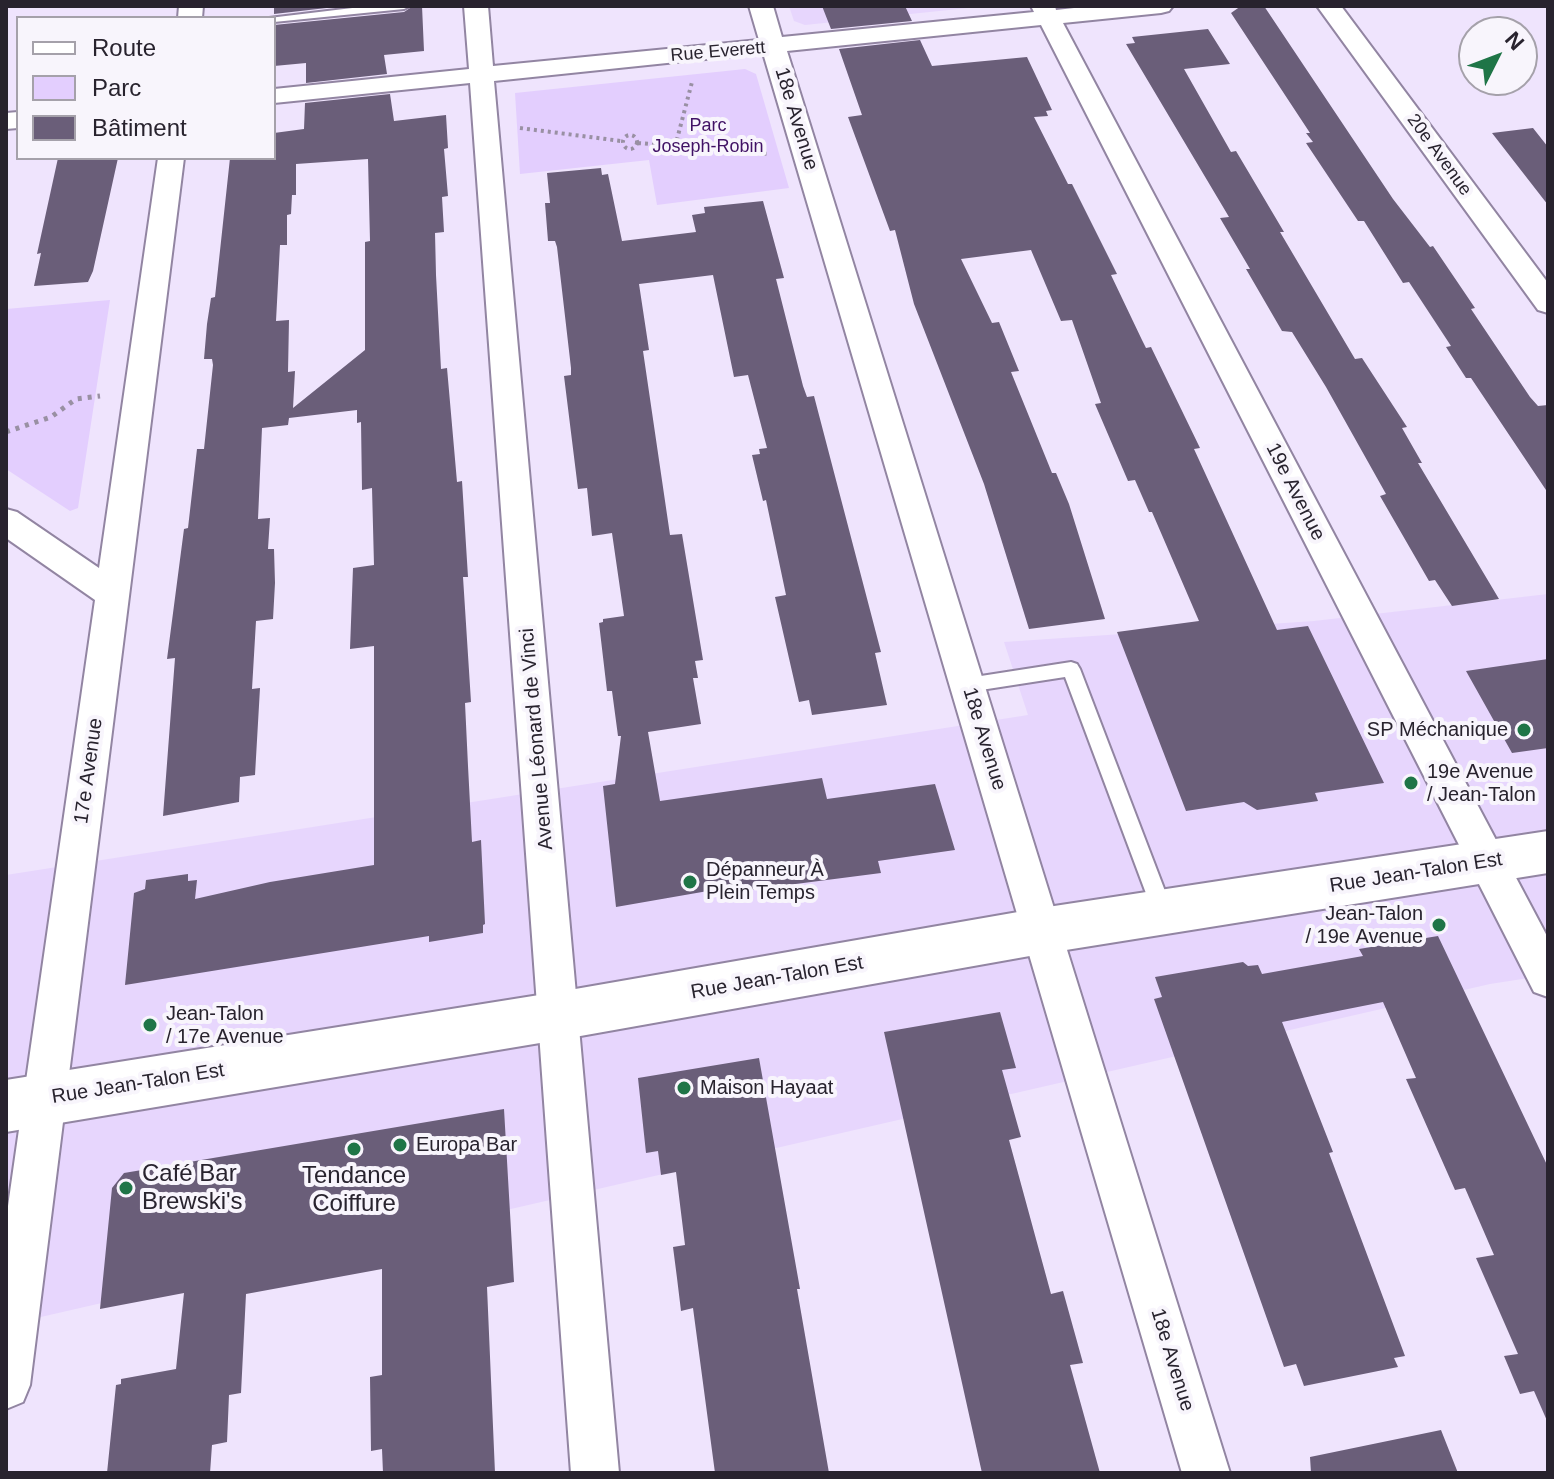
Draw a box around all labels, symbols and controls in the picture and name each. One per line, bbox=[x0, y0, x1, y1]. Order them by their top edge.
legend bbox=[16, 16, 276, 160]
north arrow bbox=[1458, 16, 1538, 96]
text: N bbox=[1500, 27, 1529, 55]
text: Route bbox=[92, 34, 156, 61]
street label: Rue Everett bbox=[670, 37, 766, 67]
street label: 18e Avenue bbox=[769, 65, 823, 173]
text: Parc bbox=[92, 74, 141, 101]
street label: 20e Avenue bbox=[1402, 110, 1476, 200]
text: Bâtiment bbox=[92, 114, 187, 141]
park label: Parc Joseph-Robin bbox=[652, 115, 764, 158]
street label: 19e Avenue bbox=[1260, 439, 1330, 545]
street label: Avenue Léonard de Vinci bbox=[515, 627, 559, 851]
street label: 18e Avenue bbox=[957, 685, 1011, 793]
street label: 17e Avenue bbox=[70, 717, 108, 825]
place label: SP Méchanique bbox=[1367, 718, 1508, 742]
marker: SP Méchanique bbox=[1515, 721, 1533, 739]
place label: 19e Avenue / Jean-Talon bbox=[1427, 760, 1536, 807]
marker: 19e Avenue / Jean-Talon bbox=[1402, 774, 1420, 792]
street label: Rue Jean-Talon Est bbox=[1328, 847, 1504, 899]
place label: Dépanneur À Plein Temps bbox=[706, 858, 824, 905]
marker: Dépanneur À Plein Temps bbox=[681, 873, 699, 891]
place label: Jean-Talon / 19e Avenue bbox=[1305, 902, 1423, 949]
marker: Jean-Talon / 19e Avenue bbox=[1430, 916, 1448, 934]
street label: Rue Jean-Talon Est bbox=[689, 951, 865, 1005]
place label: Jean-Talon / 17e Avenue bbox=[166, 1002, 284, 1049]
marker: Jean-Talon / 17e Avenue bbox=[141, 1016, 159, 1034]
street label: Rue Jean-Talon Est bbox=[50, 1058, 226, 1110]
place label: Maison Hayaat bbox=[700, 1076, 833, 1100]
marker: Maison Hayaat bbox=[675, 1079, 693, 1097]
place label: Europa Bar bbox=[416, 1133, 517, 1157]
marker: Europa Bar bbox=[391, 1136, 409, 1154]
marker: Tendance Coiffure bbox=[345, 1140, 363, 1158]
place label: Café Bar Brewski's bbox=[142, 1160, 243, 1216]
place label: Tendance Coiffure bbox=[302, 1162, 406, 1218]
marker: Café Bar Brewski's bbox=[117, 1179, 135, 1197]
street label: 18e Avenue bbox=[1145, 1306, 1199, 1414]

